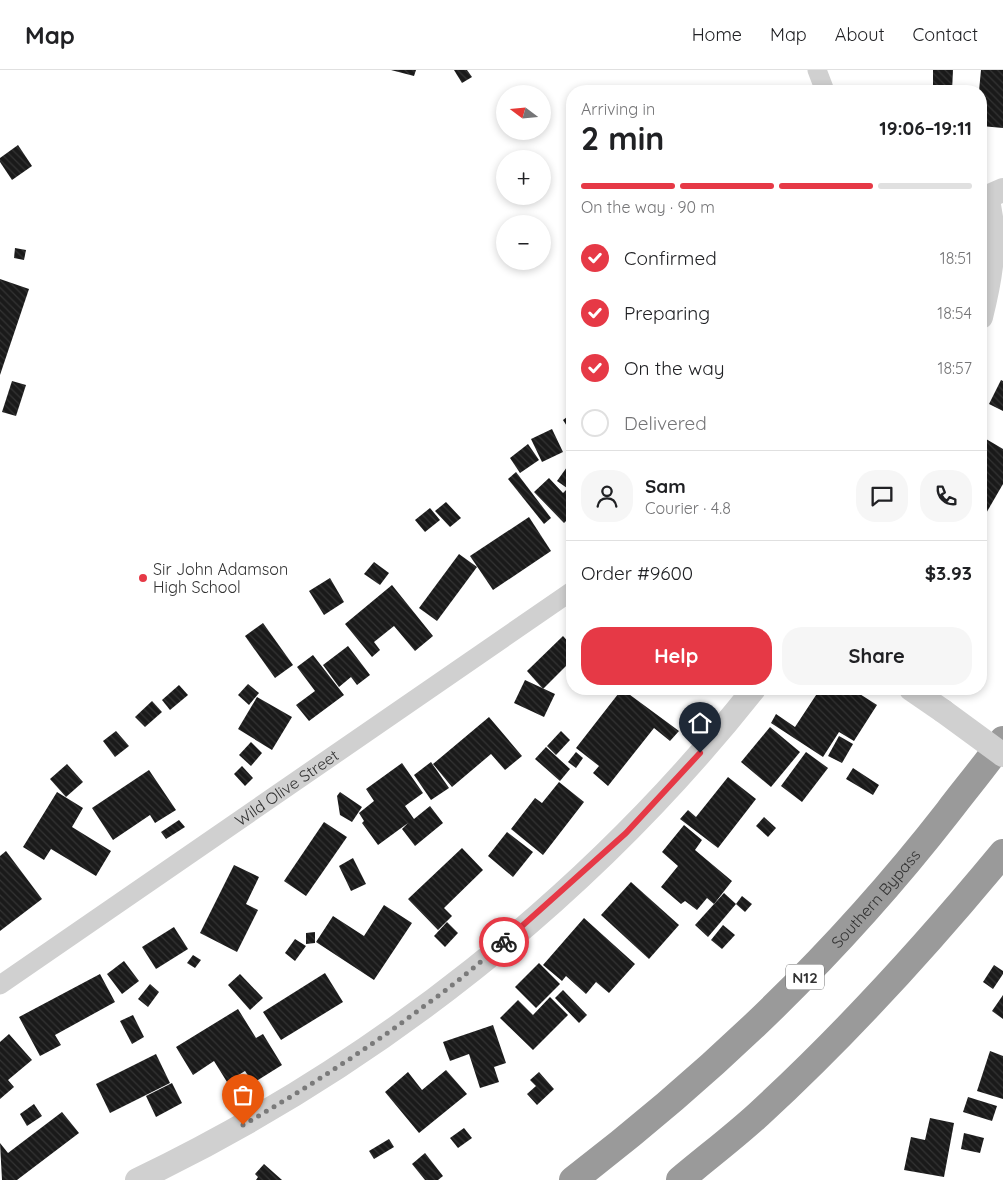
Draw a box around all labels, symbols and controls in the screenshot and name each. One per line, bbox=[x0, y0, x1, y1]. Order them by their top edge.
text: Map bbox=[25, 20, 75, 50]
text: Home bbox=[692, 23, 742, 46]
text: Map bbox=[770, 23, 807, 46]
text: About bbox=[835, 23, 885, 46]
text: Contact bbox=[913, 23, 978, 46]
north arrow bbox=[496, 85, 551, 140]
map controls bbox=[496, 85, 551, 270]
text: Arriving in bbox=[581, 99, 655, 119]
text: 19:06–19:11 bbox=[879, 116, 972, 140]
text: 2 min bbox=[581, 118, 664, 158]
button: + bbox=[496, 150, 551, 205]
text: On the way · 90 m bbox=[581, 197, 715, 217]
button: − bbox=[496, 215, 551, 270]
icon: check bbox=[581, 244, 609, 272]
text: Confirmed bbox=[624, 246, 717, 270]
text: 18:51 bbox=[940, 248, 972, 268]
icon: check bbox=[581, 299, 609, 327]
text: Preparing bbox=[624, 301, 710, 325]
text: 18:54 bbox=[937, 303, 972, 323]
icon: check bbox=[581, 354, 609, 382]
text: On the way bbox=[624, 356, 725, 380]
text: 18:57 bbox=[938, 358, 972, 378]
text: Delivered bbox=[624, 411, 707, 435]
button: person bbox=[581, 470, 633, 522]
button: chat bbox=[856, 470, 908, 522]
button: phone bbox=[920, 470, 972, 522]
text: Sam bbox=[645, 474, 686, 498]
text: Courier · 4.8 bbox=[645, 498, 731, 518]
place label: Sir John Adamson High School bbox=[153, 559, 288, 597]
text: Order #9600 bbox=[581, 561, 693, 585]
text: $3.93 bbox=[925, 561, 972, 585]
marker: Sir John Adamson High School bbox=[137, 572, 149, 584]
button: Help bbox=[581, 627, 772, 685]
button: Share bbox=[782, 627, 972, 685]
pin bbox=[679, 702, 721, 753]
icon: home bbox=[686, 709, 714, 737]
street label: Wild Olive Street bbox=[231, 745, 342, 830]
street label: Southern Bypass bbox=[827, 845, 924, 952]
courier bbox=[479, 917, 529, 967]
icon: bike bbox=[490, 928, 518, 956]
road number: N12 bbox=[786, 964, 824, 990]
pin bbox=[222, 1074, 264, 1125]
icon: bag bbox=[229, 1081, 257, 1109]

